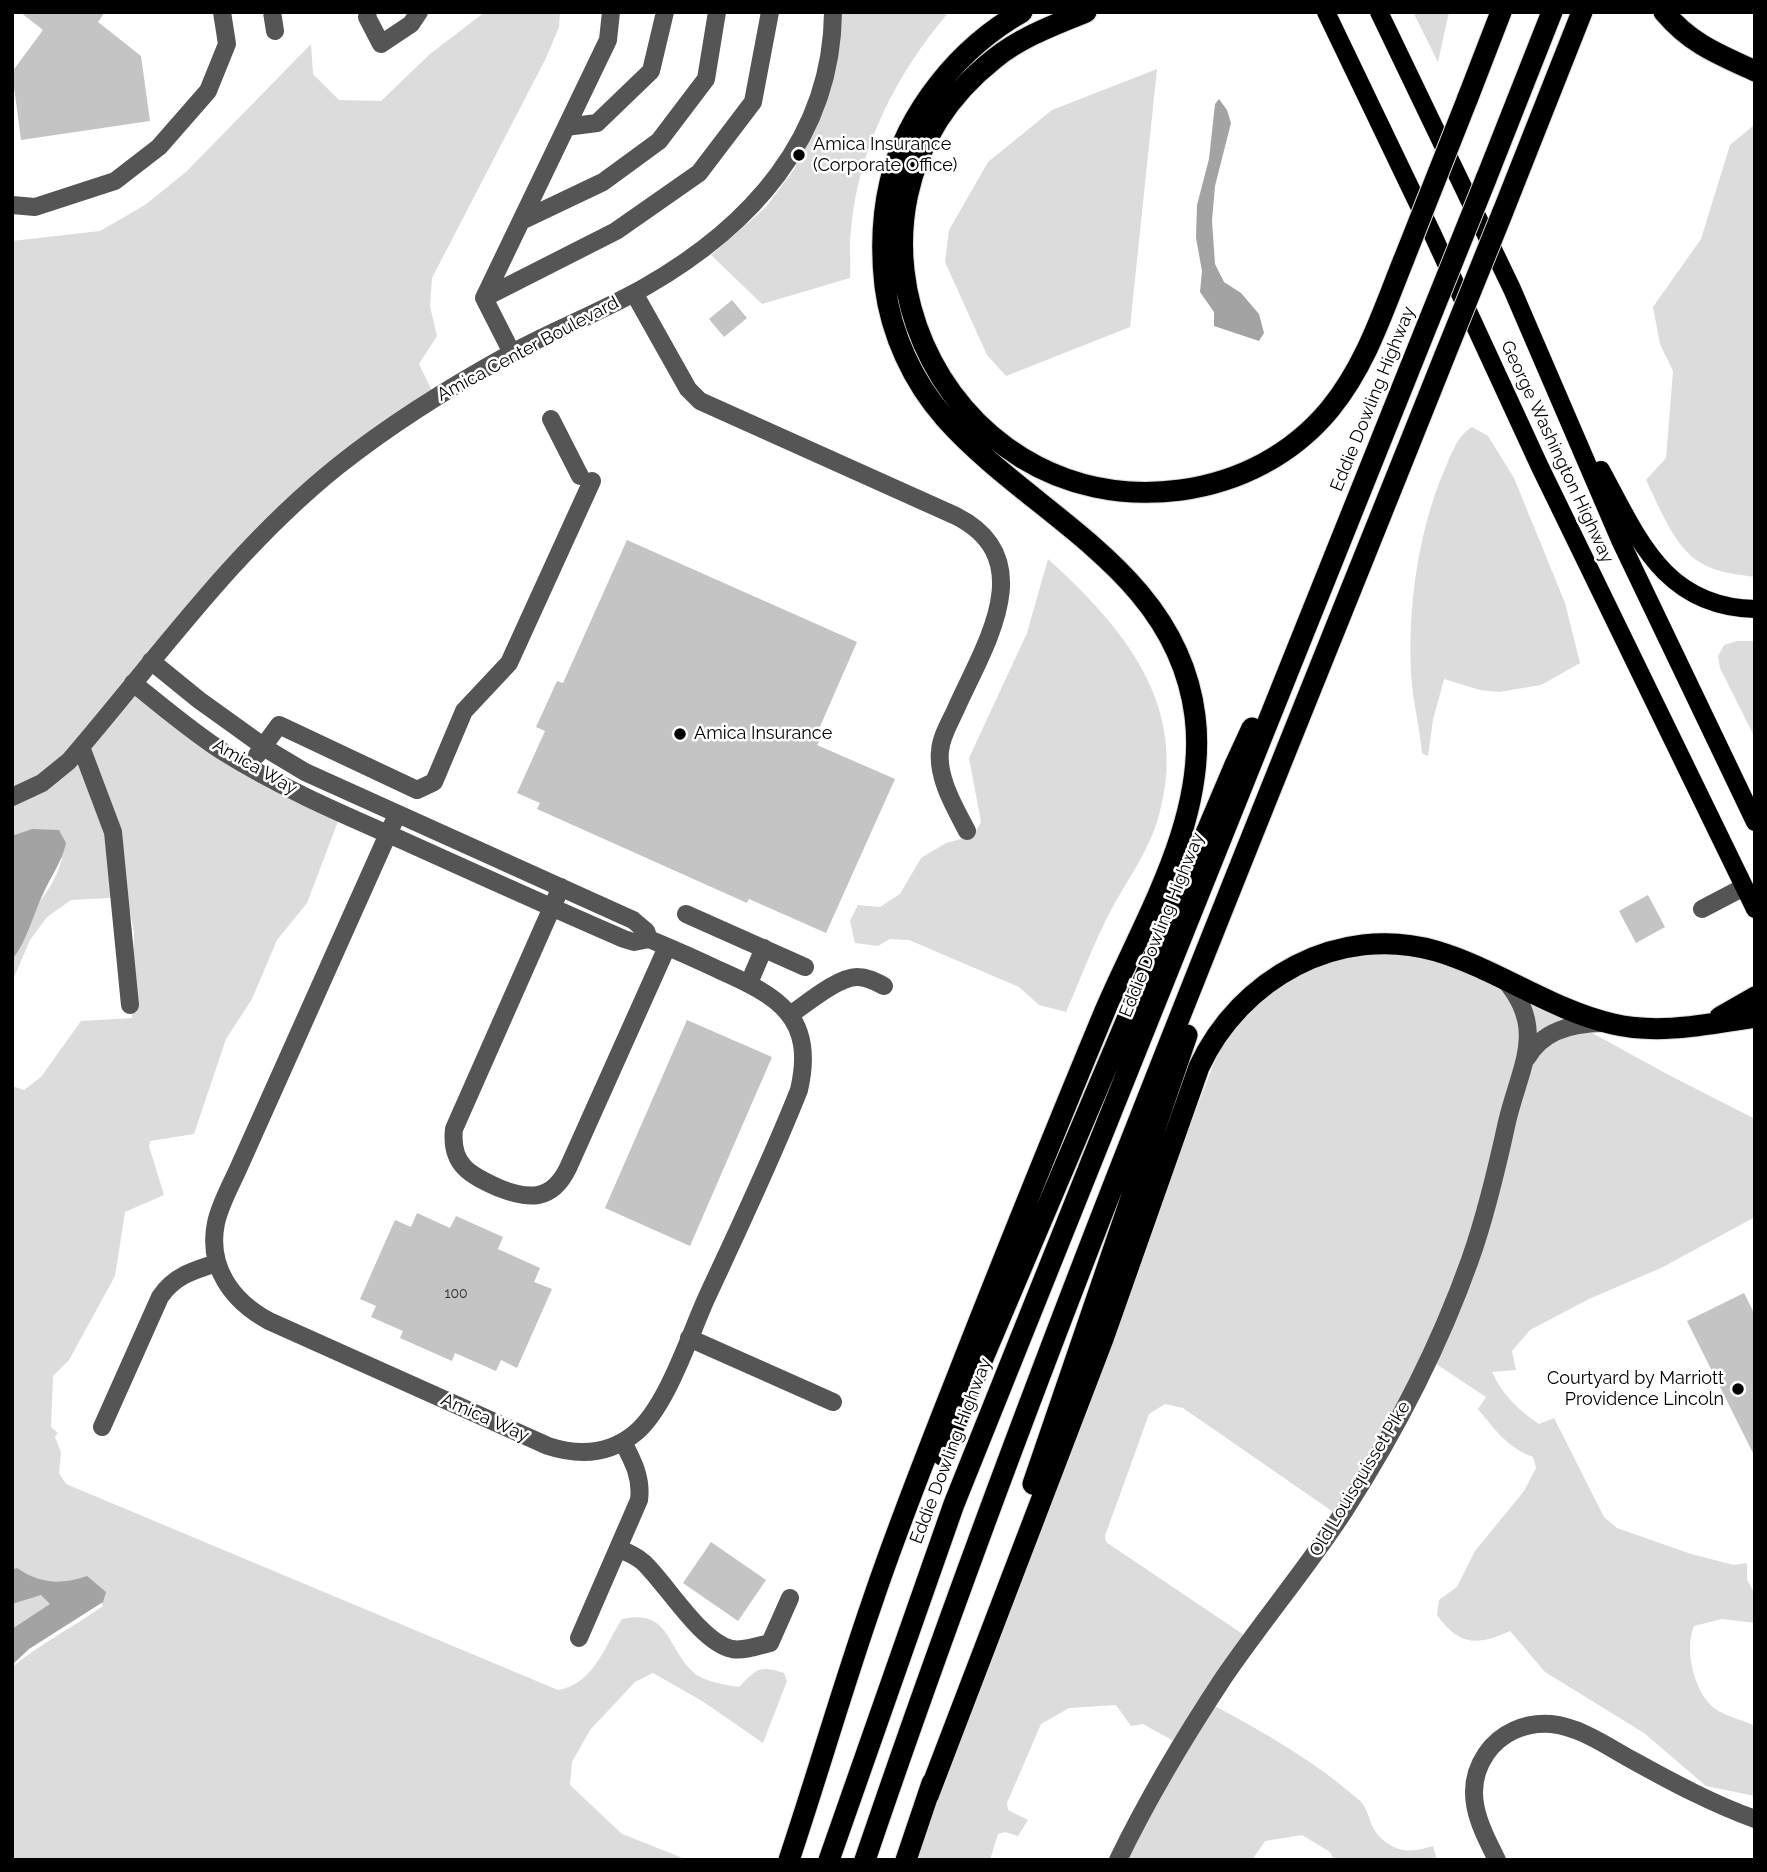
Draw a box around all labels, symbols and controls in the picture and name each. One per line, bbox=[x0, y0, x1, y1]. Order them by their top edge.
place label: Amica Insurance (Corporate Office) bbox=[813, 134, 957, 176]
marker: Amica Insurance (Corporate Office) bbox=[791, 147, 807, 163]
street label: Amica Center Boulevard bbox=[433, 292, 623, 406]
street label: Eddie Dowling Highway bbox=[1326, 303, 1420, 495]
street label: George Washington Highway bbox=[1496, 337, 1618, 567]
place label: Amica Insurance bbox=[694, 723, 832, 745]
marker: Amica Insurance bbox=[672, 726, 688, 742]
street label: Amica Way bbox=[209, 734, 301, 800]
street label: Eddie Dowling Highway bbox=[1115, 829, 1209, 1021]
house number: 100 bbox=[444, 1286, 468, 1302]
street label: Eddie Dowling Highway bbox=[906, 1355, 996, 1547]
place label: Courtyard by Marriott Providence Lincoln bbox=[1547, 1368, 1724, 1410]
marker: Courtyard by Marriott Providence Lincoln bbox=[1730, 1381, 1746, 1397]
street label: Amica Way bbox=[438, 1389, 532, 1447]
street label: Old Louisquisset Pike bbox=[1305, 1397, 1415, 1561]

